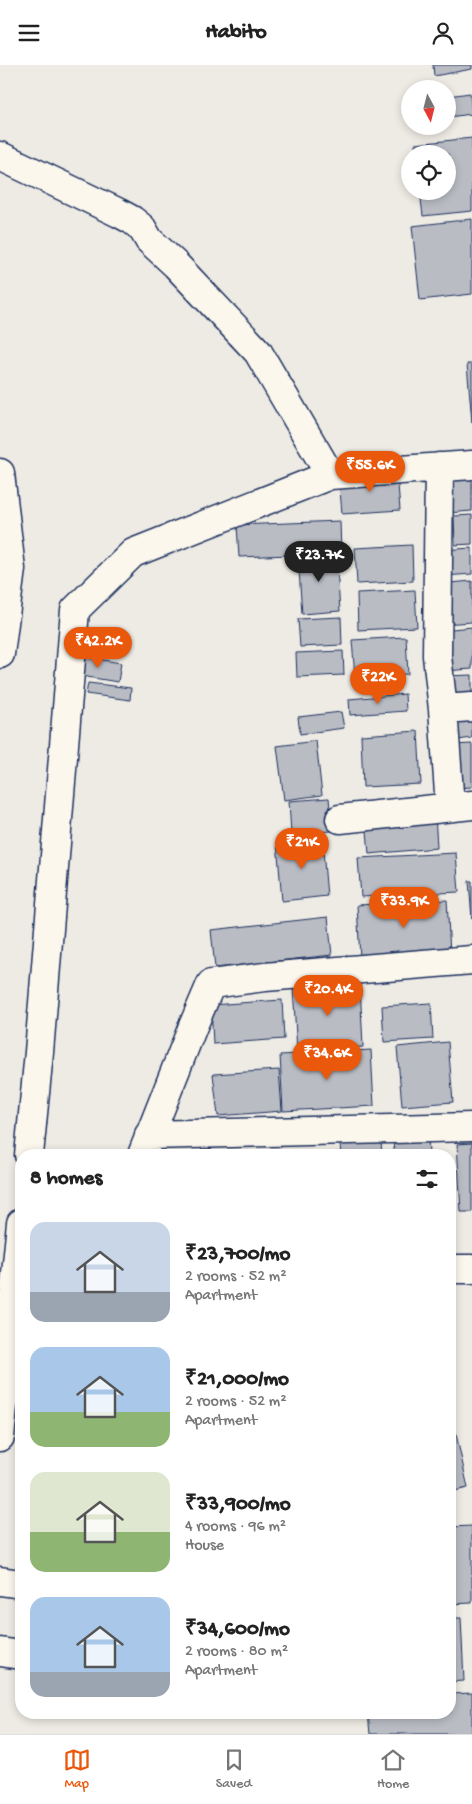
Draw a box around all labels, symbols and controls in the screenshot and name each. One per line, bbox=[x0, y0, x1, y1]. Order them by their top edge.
icon: menu bbox=[15, 19, 43, 47]
icon: person bbox=[429, 19, 457, 47]
text: Habito bbox=[205, 20, 267, 46]
north arrow bbox=[401, 80, 456, 135]
map controls bbox=[401, 80, 456, 200]
button: locate bbox=[401, 145, 456, 200]
pin: ₹55.6K bbox=[329, 451, 411, 493]
text: ₹55.6K bbox=[346, 457, 394, 476]
pin: ₹23.7K bbox=[278, 541, 360, 583]
text: ₹23.7K bbox=[295, 547, 343, 566]
pin: ₹42.2K bbox=[57, 627, 139, 669]
text: ₹42.2K bbox=[75, 633, 121, 652]
pin: ₹22K bbox=[348, 663, 408, 705]
text: ₹22K bbox=[361, 669, 395, 688]
pin: ₹21K bbox=[272, 827, 332, 870]
text: ₹21K bbox=[286, 834, 318, 853]
pin: ₹33.9K bbox=[363, 887, 445, 929]
text: ₹33.9K bbox=[380, 893, 428, 912]
pin: ₹20.4K bbox=[287, 975, 369, 1017]
text: ₹20.4K bbox=[304, 981, 352, 1000]
pin: ₹34.6K bbox=[286, 1039, 368, 1081]
text: ₹34.6K bbox=[304, 1045, 350, 1064]
icon: filters bbox=[413, 1165, 441, 1193]
text: 8 homes bbox=[30, 1167, 102, 1192]
icon: home bbox=[70, 1242, 130, 1302]
text: ₹23,700/mo bbox=[185, 1243, 290, 1268]
text: 2 rooms · 52 m² bbox=[185, 1268, 287, 1287]
text: Apartment bbox=[185, 1287, 257, 1306]
icon: home bbox=[70, 1367, 130, 1427]
text: ₹21,000/mo bbox=[185, 1368, 289, 1393]
text: 2 rooms · 52 m² bbox=[185, 1393, 287, 1412]
text: Apartment bbox=[185, 1412, 257, 1431]
icon: home bbox=[70, 1492, 130, 1552]
text: ₹33,900/mo bbox=[185, 1493, 291, 1518]
text: 4 rooms · 96 m² bbox=[185, 1518, 286, 1537]
text: House bbox=[185, 1537, 224, 1556]
icon: home bbox=[70, 1617, 130, 1677]
text: ₹34,600/mo bbox=[185, 1618, 290, 1643]
text: 2 rooms · 80 m² bbox=[185, 1643, 288, 1662]
text: Apartment bbox=[185, 1662, 257, 1681]
tab: Map bbox=[63, 1746, 91, 1793]
tab: Saved bbox=[216, 1746, 252, 1793]
tab: Home bbox=[377, 1746, 409, 1793]

